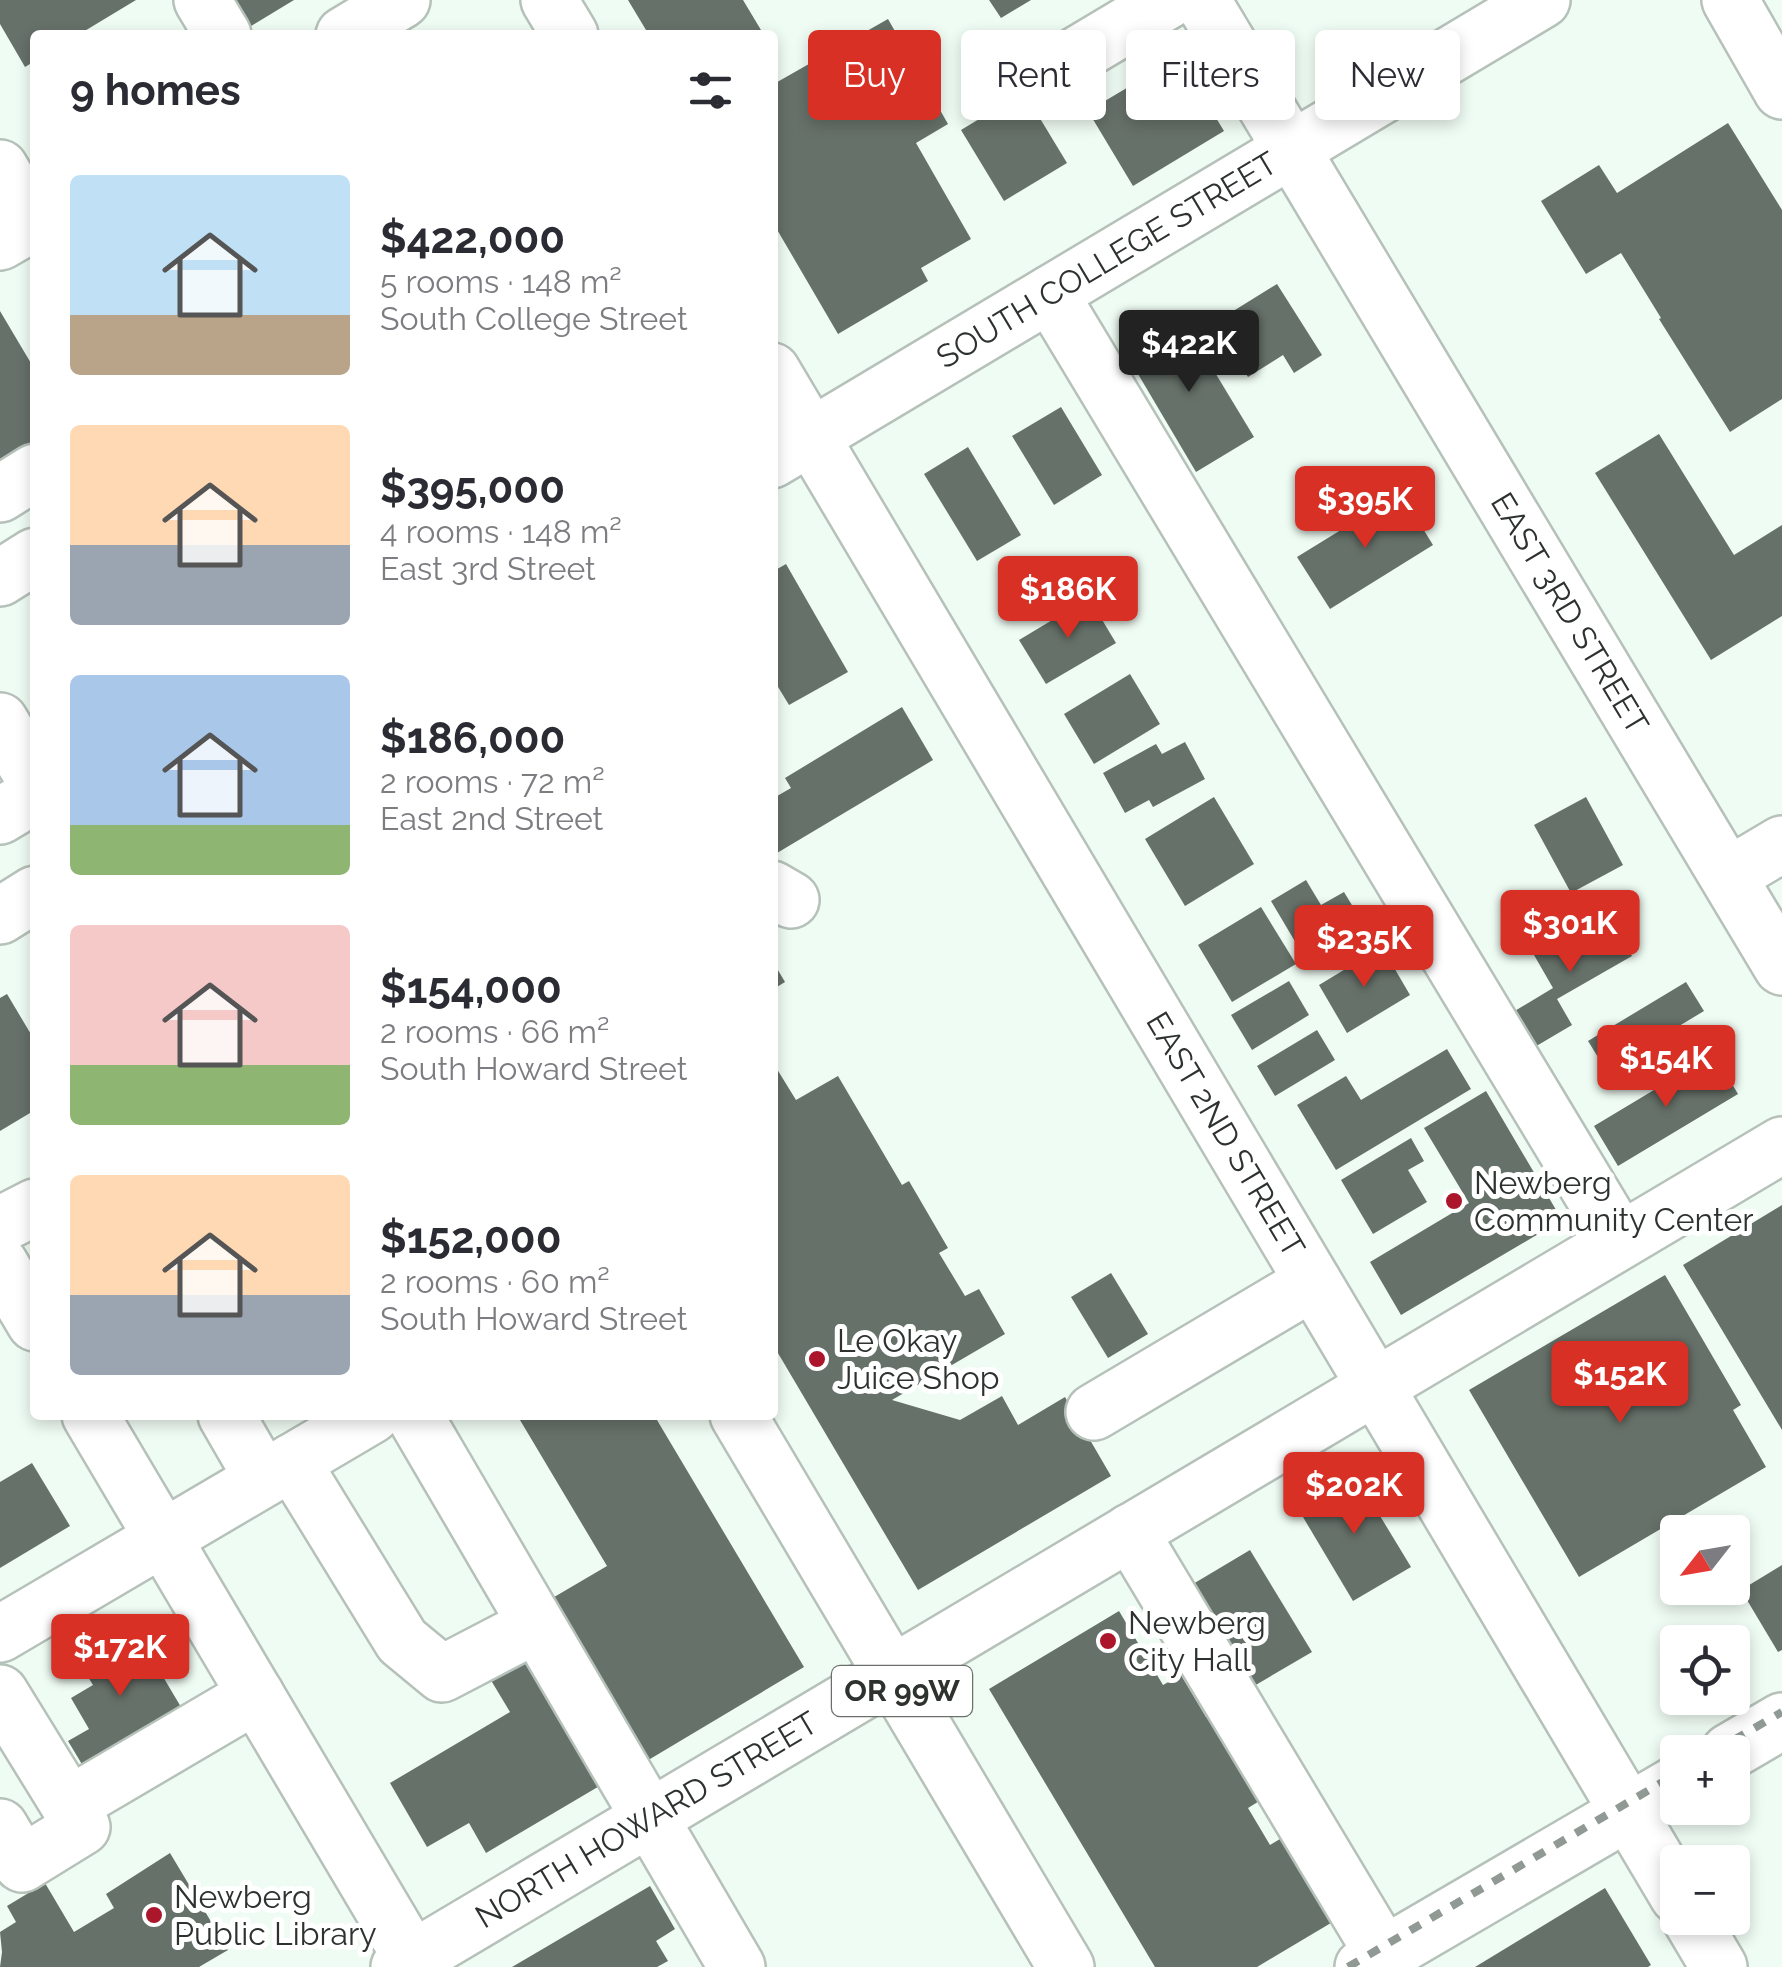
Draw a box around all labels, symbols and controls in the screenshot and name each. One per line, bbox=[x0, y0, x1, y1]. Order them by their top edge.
chip: Buy bbox=[808, 30, 941, 120]
chip: Rent bbox=[961, 30, 1106, 120]
chip: Filters bbox=[1126, 30, 1295, 120]
chip: New bbox=[1315, 30, 1460, 120]
icon: filters bbox=[683, 63, 738, 118]
text: 9 homes bbox=[70, 66, 241, 115]
street label: SOUTH COLLEGE STREET bbox=[930, 144, 1283, 375]
text: $422,000 bbox=[380, 214, 565, 263]
icon: home bbox=[150, 215, 270, 335]
text: 5 rooms · 148 m² bbox=[380, 263, 622, 300]
text: South College Street bbox=[380, 300, 688, 337]
pin: $422K bbox=[1119, 310, 1259, 395]
text: $422K bbox=[1141, 324, 1237, 361]
text: $395,000 bbox=[380, 464, 565, 513]
icon: home bbox=[150, 465, 270, 585]
pin: $395K bbox=[1295, 466, 1435, 551]
text: $395K bbox=[1317, 480, 1413, 517]
street label: EAST 3RD STREET bbox=[1484, 486, 1657, 740]
text: 4 rooms · 148 m² bbox=[380, 513, 622, 550]
text: East 3rd Street bbox=[380, 550, 596, 587]
pin: $186K bbox=[998, 556, 1138, 641]
text: $186K bbox=[1020, 570, 1116, 607]
text: $186,000 bbox=[380, 714, 565, 763]
icon: home bbox=[150, 715, 270, 835]
text: 2 rooms · 72 m² bbox=[380, 763, 605, 800]
text: East 2nd Street bbox=[380, 800, 603, 837]
pin: $301K bbox=[1500, 890, 1640, 975]
text: $301K bbox=[1523, 904, 1617, 941]
pin: $235K bbox=[1294, 905, 1434, 990]
text: $235K bbox=[1316, 919, 1412, 956]
text: $154,000 bbox=[380, 964, 562, 1013]
icon: home bbox=[150, 965, 270, 1085]
street label: EAST 2ND STREET bbox=[1139, 1005, 1313, 1263]
text: 2 rooms · 66 m² bbox=[380, 1013, 609, 1050]
pin: $154K bbox=[1596, 1025, 1736, 1110]
text: $154K bbox=[1619, 1039, 1713, 1076]
text: South Howard Street bbox=[380, 1050, 687, 1087]
place label: Newberg Community Center bbox=[1474, 1164, 1754, 1238]
marker: Newberg Community Center bbox=[1443, 1190, 1465, 1212]
text: $152,000 bbox=[380, 1214, 561, 1263]
icon: home bbox=[150, 1215, 270, 1335]
text: 2 rooms · 60 m² bbox=[380, 1263, 610, 1300]
text: South Howard Street bbox=[380, 1300, 687, 1337]
place label: Le Okay Juice Shop bbox=[837, 1322, 999, 1396]
pin: $152K bbox=[1550, 1341, 1690, 1426]
marker: Le Okay Juice Shop bbox=[806, 1348, 828, 1370]
text: $152K bbox=[1573, 1355, 1667, 1392]
pin: $202K bbox=[1284, 1452, 1424, 1537]
text: $202K bbox=[1305, 1466, 1403, 1503]
north arrow bbox=[1660, 1515, 1750, 1605]
map controls bbox=[1660, 1515, 1750, 1935]
place label: Newberg City Hall bbox=[1128, 1604, 1266, 1678]
pin: $172K bbox=[50, 1614, 190, 1699]
button: locate bbox=[1660, 1625, 1750, 1715]
text: $172K bbox=[73, 1628, 167, 1665]
marker: Newberg City Hall bbox=[1097, 1630, 1119, 1652]
road number: OR 99W bbox=[832, 1666, 972, 1716]
street label: NORTH HOWARD STREET bbox=[469, 1704, 824, 1935]
button: + bbox=[1660, 1735, 1750, 1825]
button: − bbox=[1660, 1845, 1750, 1935]
place label: Newberg Public Library bbox=[174, 1878, 377, 1952]
marker: Newberg Public Library bbox=[143, 1904, 165, 1926]

